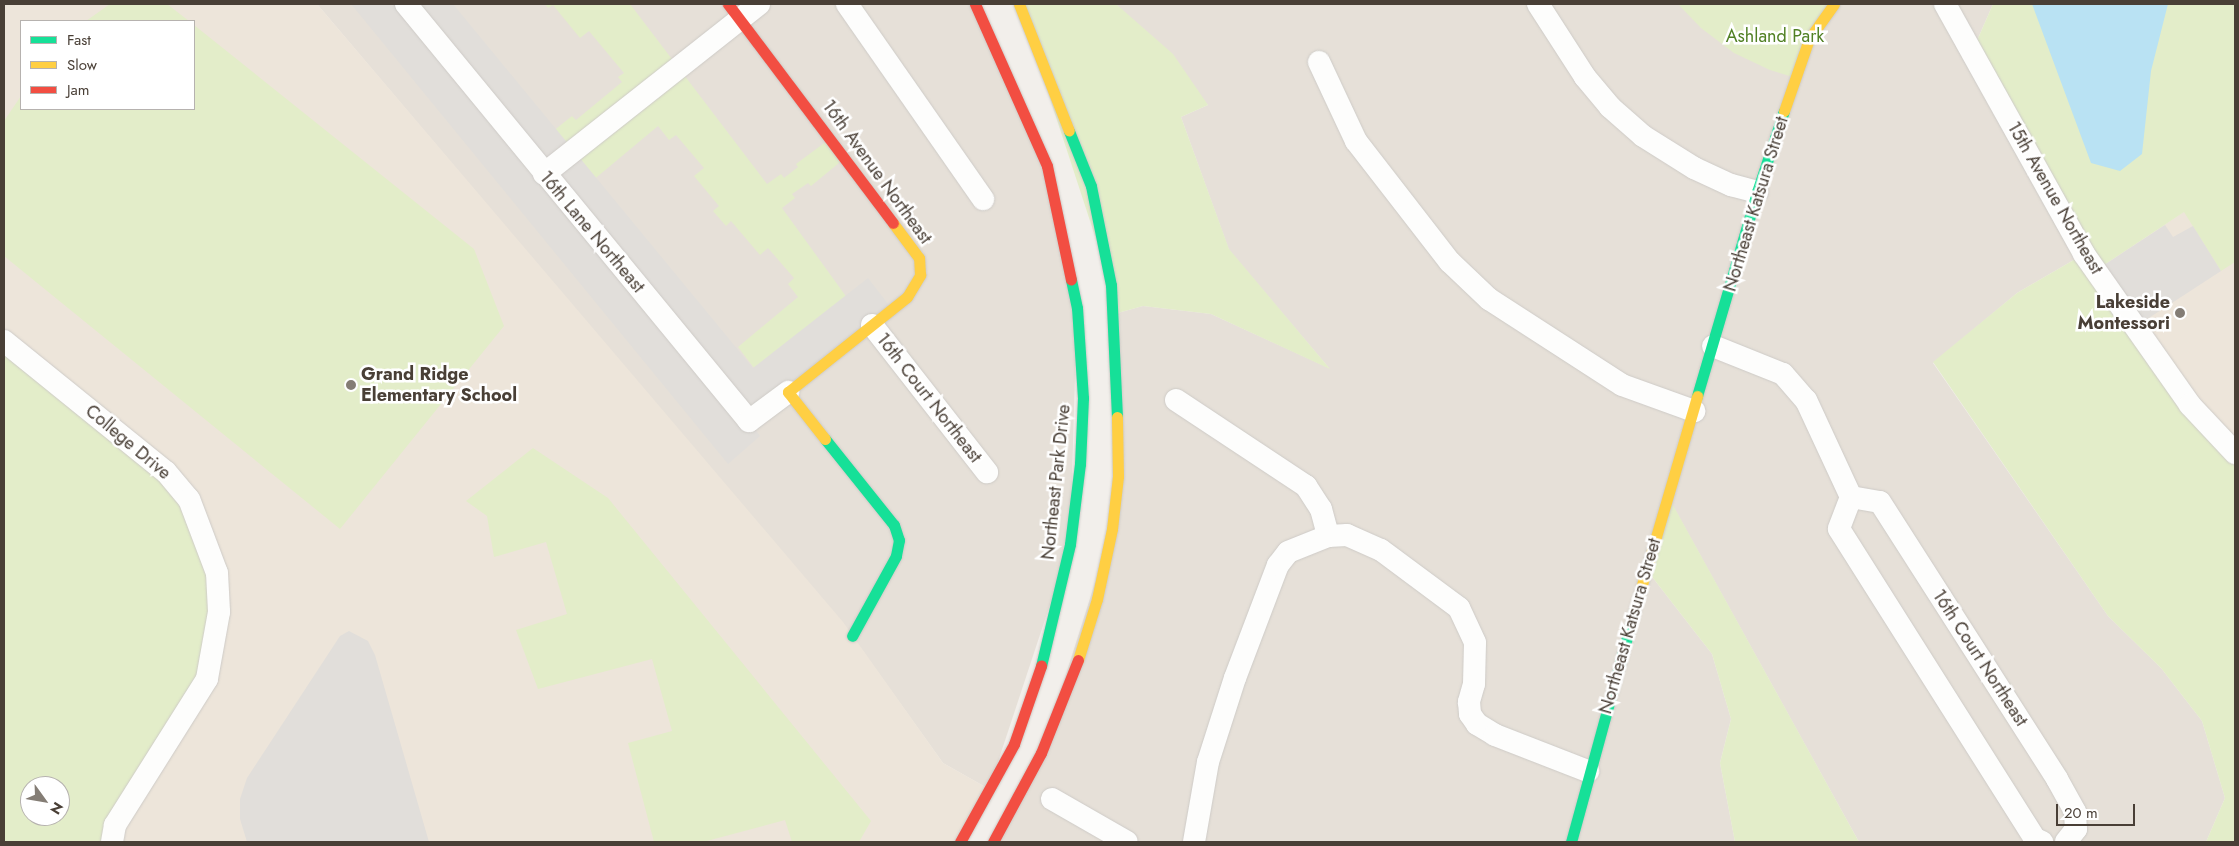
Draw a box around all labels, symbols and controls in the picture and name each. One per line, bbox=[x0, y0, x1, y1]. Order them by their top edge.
legend bbox=[20, 20, 195, 110]
park label: Ashland Park bbox=[1726, 25, 1824, 47]
text: Fast bbox=[67, 29, 91, 51]
text: Slow bbox=[67, 54, 97, 76]
text: Jam bbox=[67, 79, 90, 101]
street label: 16th Avenue Northeast bbox=[818, 96, 936, 248]
street label: Northeast Katsura Street bbox=[1719, 114, 1793, 294]
street label: 15th Avenue Northeast bbox=[2003, 118, 2107, 278]
street label: 16th Lane Northeast bbox=[535, 167, 649, 297]
place label: Lakeside Montessori bbox=[2078, 292, 2170, 334]
marker: Lakeside Montessori bbox=[2174, 307, 2186, 319]
street label: 16th Court Northeast bbox=[872, 329, 986, 467]
place label: Grand Ridge Elementary School bbox=[361, 364, 517, 406]
marker: Grand Ridge Elementary School bbox=[345, 379, 357, 391]
street label: College Drive bbox=[81, 400, 175, 484]
street label: Northeast Park Drive bbox=[1037, 403, 1075, 561]
street label: Northeast Katsura Street bbox=[1595, 536, 1665, 716]
street label: 16th Court Northeast bbox=[1928, 586, 2032, 730]
north arrow bbox=[20, 776, 70, 826]
scale bar bbox=[2059, 794, 2138, 826]
text: N bbox=[45, 798, 68, 818]
text: 20 m bbox=[2064, 802, 2098, 824]

